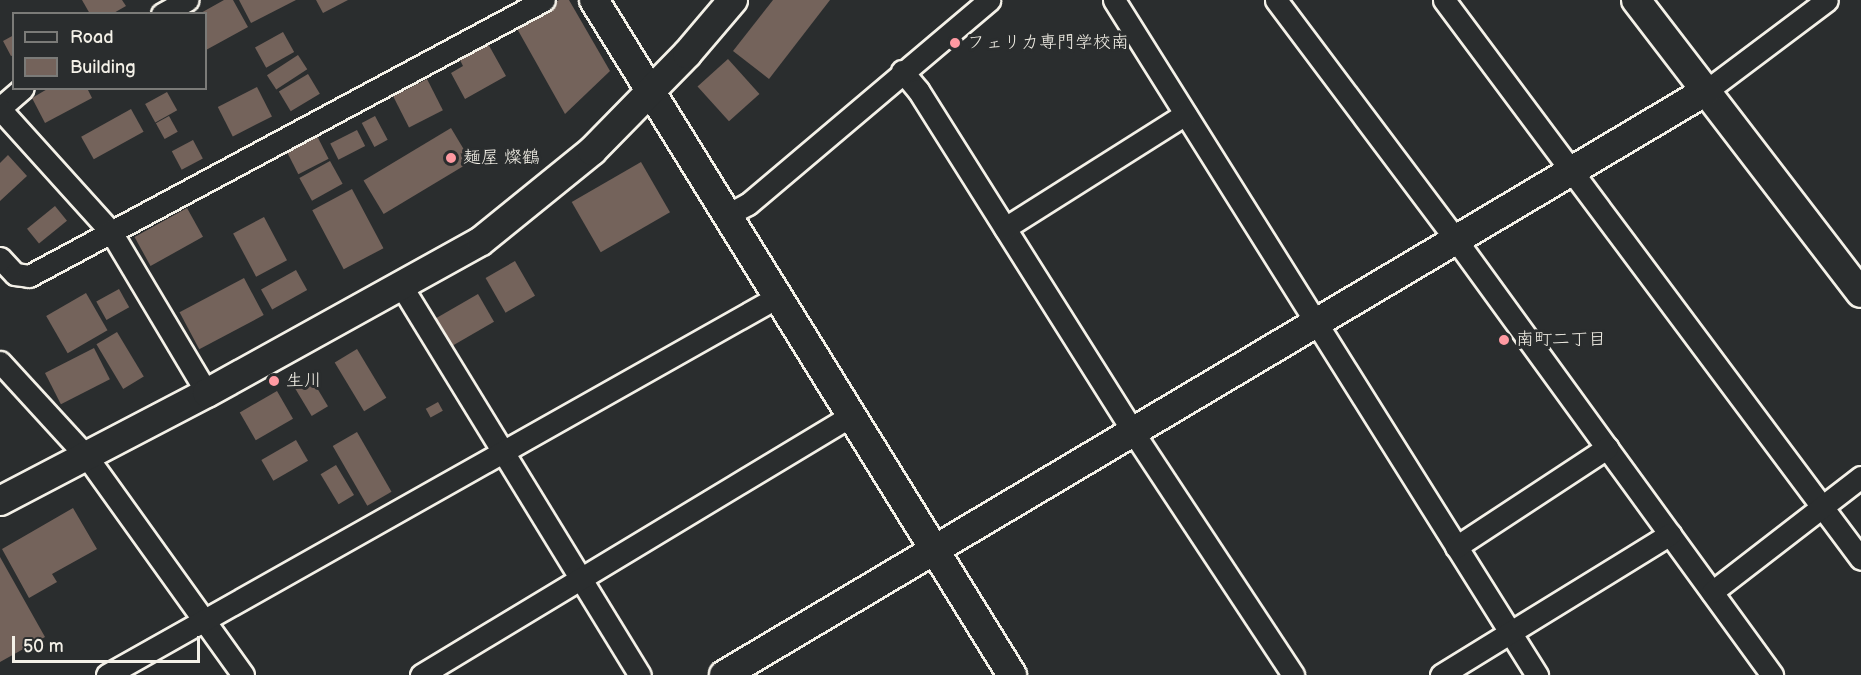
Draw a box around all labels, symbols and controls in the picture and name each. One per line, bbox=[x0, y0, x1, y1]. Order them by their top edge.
legend bbox=[12, 12, 207, 90]
text: Road bbox=[70, 27, 114, 48]
place label: フェリカ専門学校南 bbox=[967, 32, 1129, 54]
marker: フェリカ専門学校南 bbox=[948, 36, 962, 50]
text: Building bbox=[70, 57, 136, 78]
place label: 麺屋 燦鶴 bbox=[463, 147, 540, 169]
marker: 麺屋 燦鶴 bbox=[444, 151, 458, 165]
place label: 南町二丁目 bbox=[1516, 329, 1606, 351]
marker: 南町二丁目 bbox=[1497, 333, 1511, 347]
place label: 生川 bbox=[286, 370, 322, 392]
marker: 生川 bbox=[267, 374, 281, 388]
scale bar bbox=[15, 624, 202, 662]
text: 50 m bbox=[23, 636, 64, 657]

